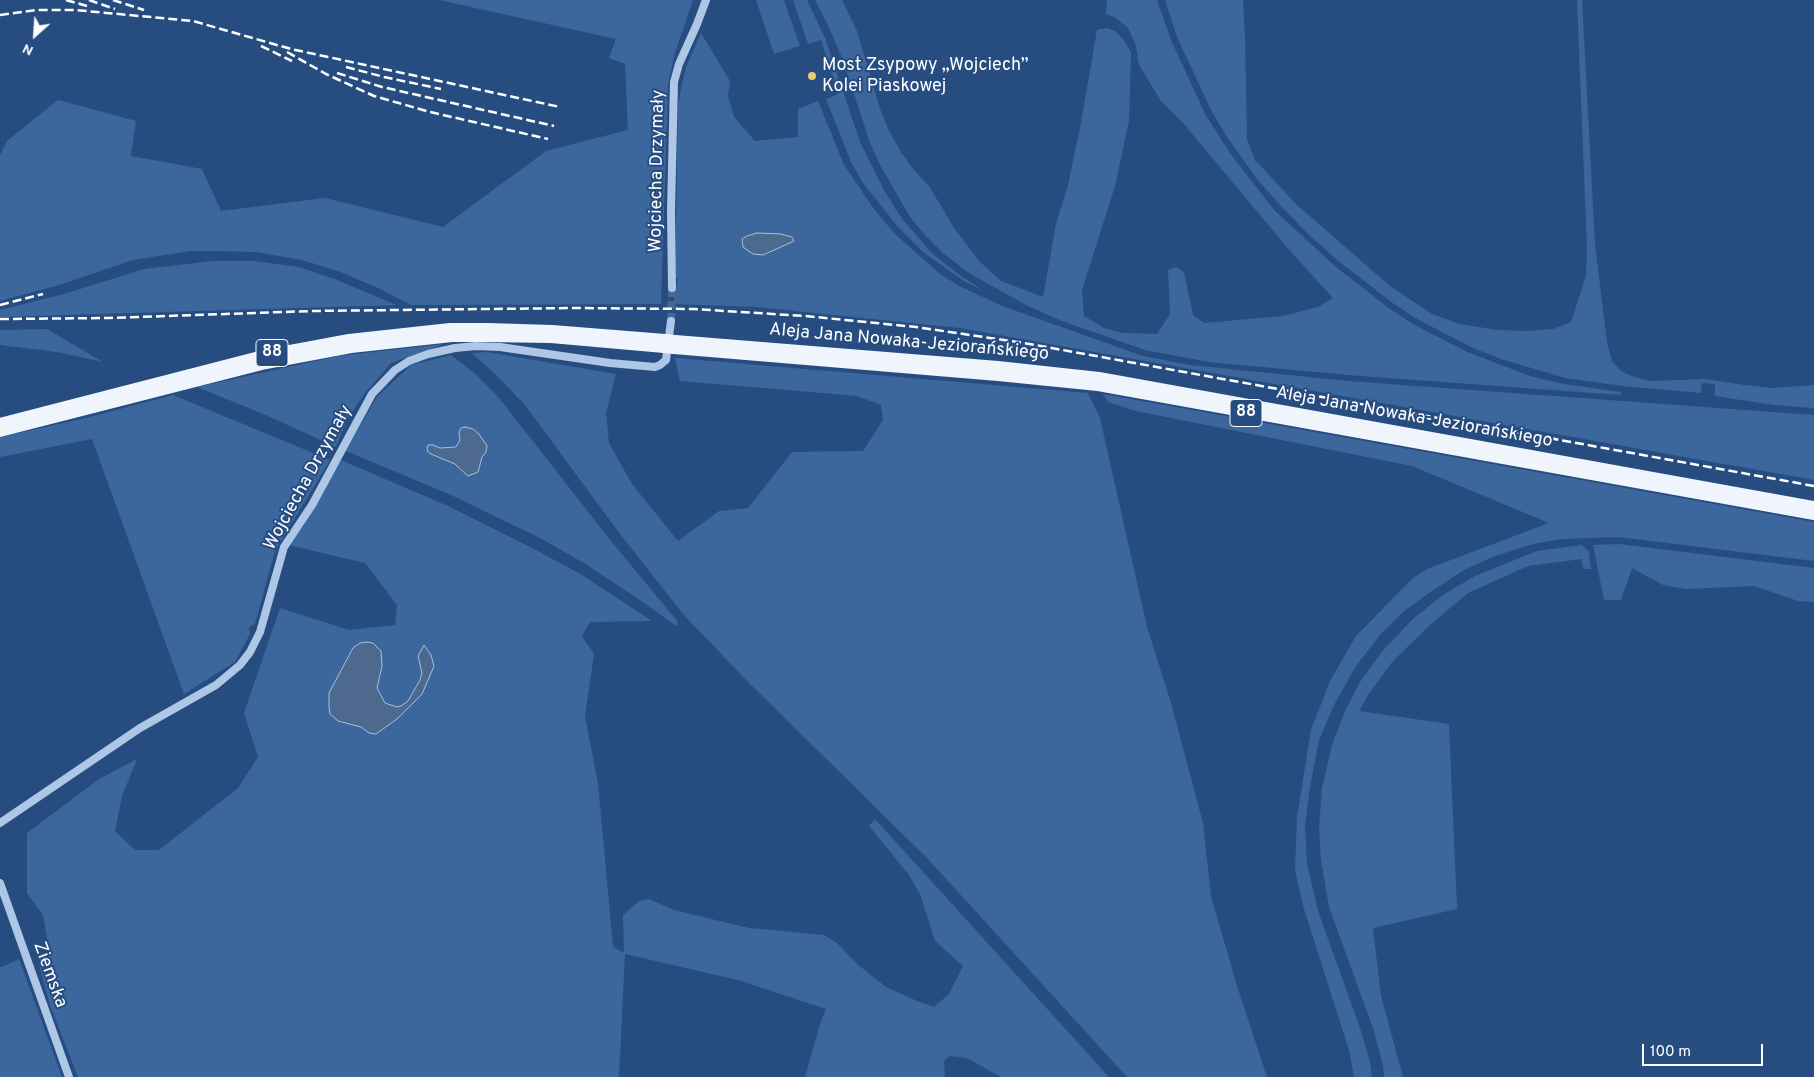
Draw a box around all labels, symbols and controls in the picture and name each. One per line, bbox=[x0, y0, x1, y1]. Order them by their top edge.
north arrow bbox=[10, 10, 60, 60]
text: N bbox=[20, 39, 36, 59]
place label: Most Zsypowy „Wojciech” Kolei Piaskowej bbox=[822, 55, 1029, 98]
marker: Most Zsypowy „Wojciech” Kolei Piaskowej bbox=[806, 70, 818, 82]
street label: Wojciecha Drzymały bbox=[646, 89, 670, 253]
street label: Aleja Jana Nowaka-Jeziorańskiego bbox=[768, 320, 1050, 366]
road number: 88 bbox=[256, 339, 288, 366]
street label: Aleja Jana Nowaka-Jeziorańskiego bbox=[1274, 383, 1554, 453]
road number: 88 bbox=[1230, 399, 1262, 426]
street label: Wojciecha Drzymały bbox=[260, 402, 358, 554]
street label: Ziemska bbox=[27, 939, 71, 1011]
scale bar bbox=[1644, 1034, 1765, 1066]
text: 100 m bbox=[1650, 1043, 1691, 1062]

